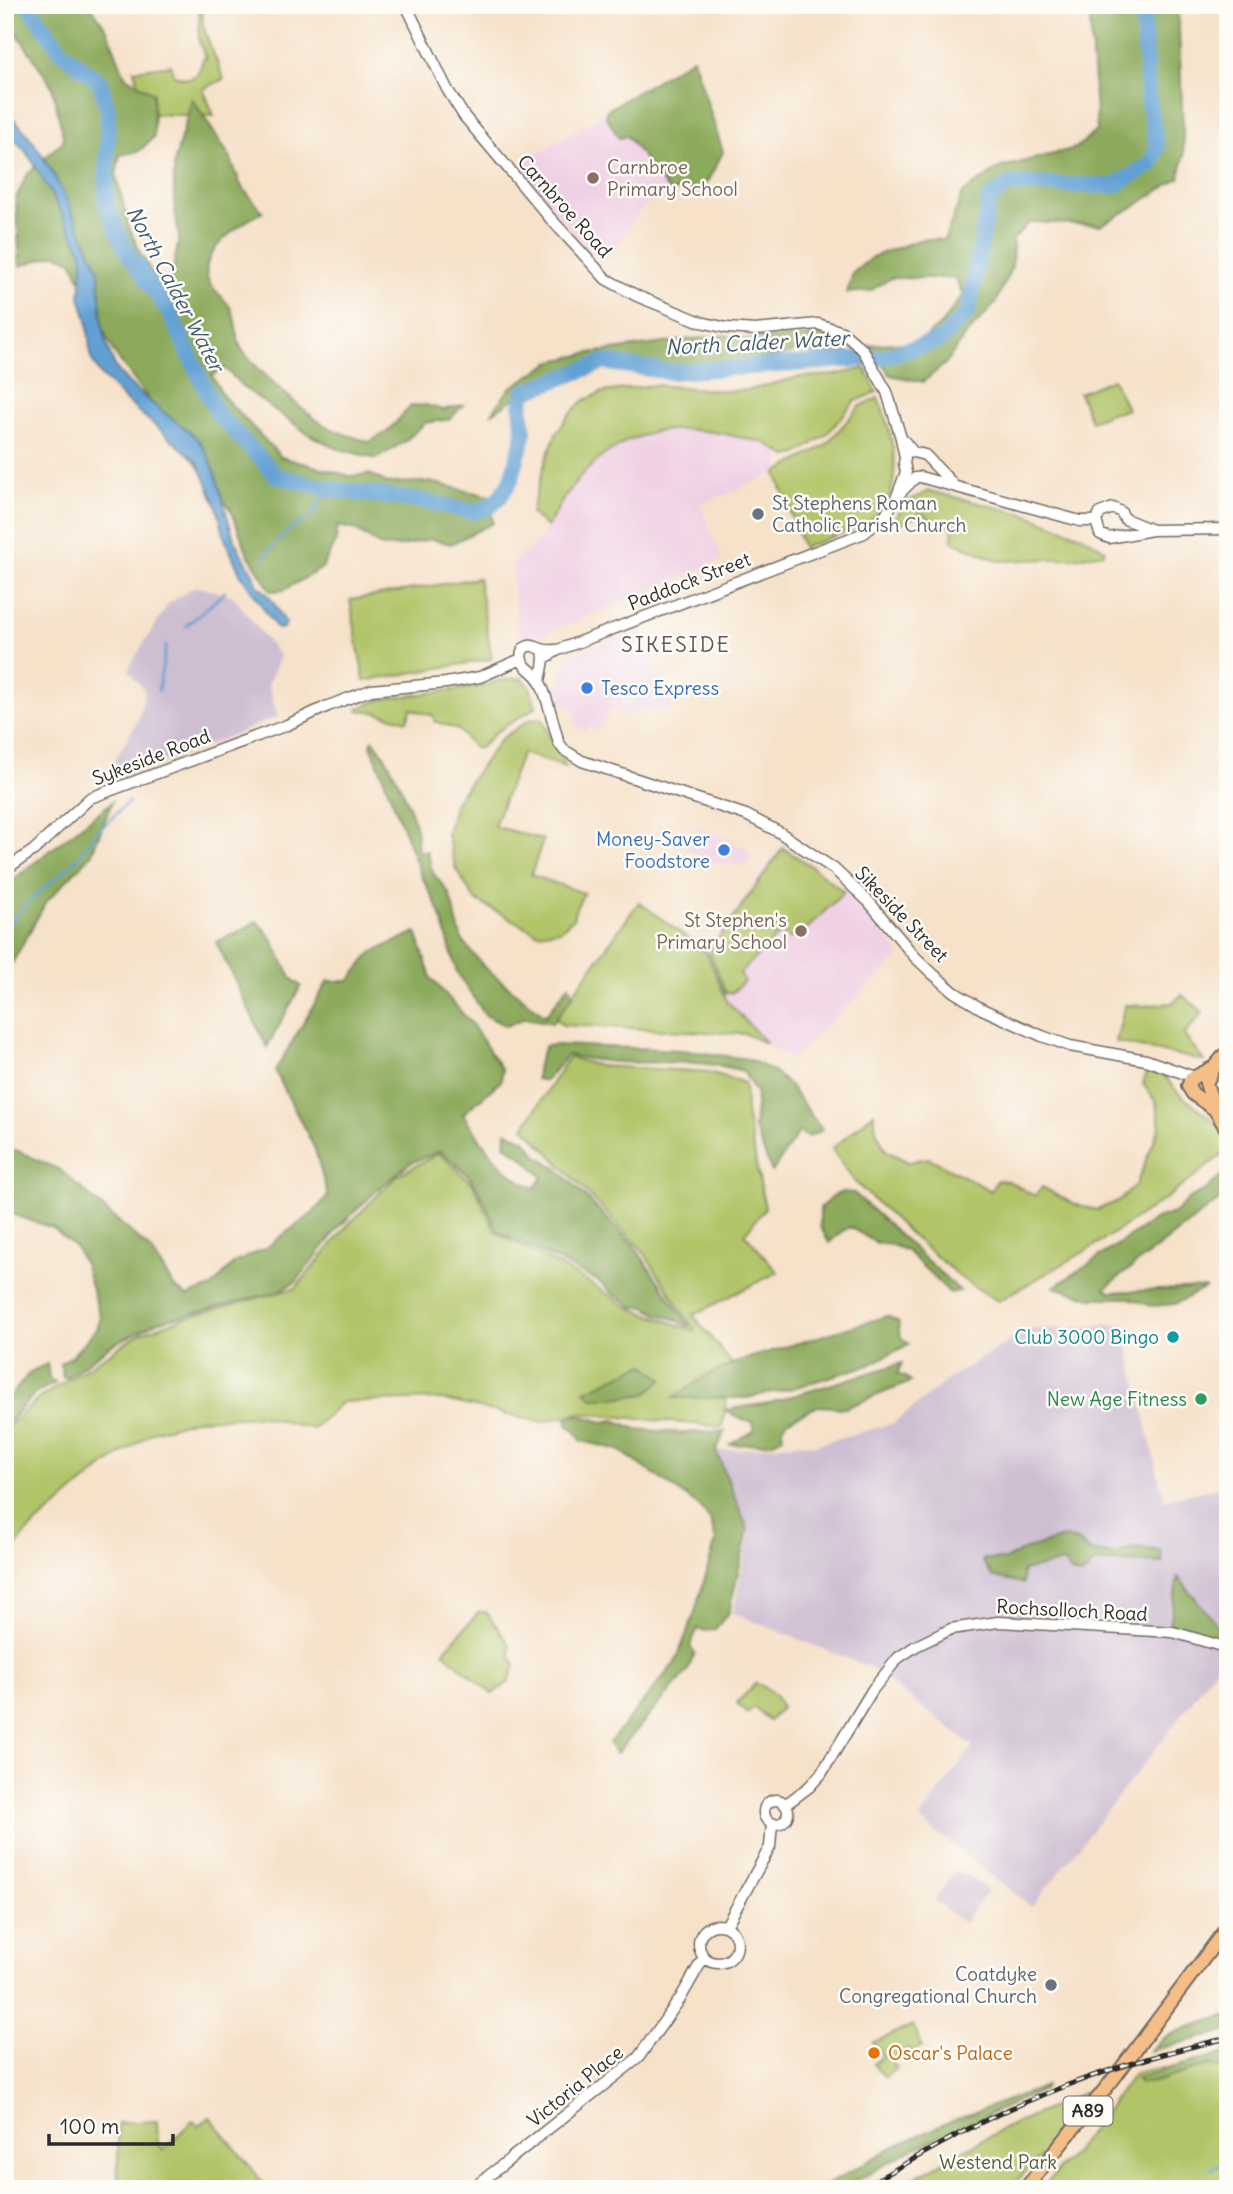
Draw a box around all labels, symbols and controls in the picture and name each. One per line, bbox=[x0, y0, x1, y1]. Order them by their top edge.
street label: Carnbroe Road bbox=[513, 150, 617, 262]
place label: Carnbroe Primary School bbox=[607, 155, 738, 201]
marker: Carnbroe Primary School bbox=[585, 170, 601, 186]
water label: North Calder Water bbox=[120, 201, 232, 378]
water label: North Calder Water bbox=[665, 324, 852, 361]
place label: St Stephens Roman Catholic Parish Church bbox=[772, 491, 967, 537]
marker: St Stephens Roman Catholic Parish Church bbox=[750, 506, 766, 522]
street label: Paddock Street bbox=[624, 547, 754, 615]
district label: SIKESIDE bbox=[621, 631, 731, 658]
place label: Tesco Express bbox=[601, 676, 719, 700]
marker: Tesco Express bbox=[579, 680, 595, 696]
street label: Sykeside Road bbox=[89, 723, 213, 791]
place label: Money-Saver Foodstore bbox=[596, 827, 710, 873]
marker: Money-Saver Foodstore bbox=[716, 842, 732, 858]
street label: Sikeside Street bbox=[850, 861, 954, 967]
place label: St Stephen's Primary School bbox=[656, 908, 787, 954]
marker: St Stephen's Primary School bbox=[793, 923, 809, 939]
place label: Club 3000 Bingo bbox=[1014, 1325, 1159, 1349]
marker: Club 3000 Bingo bbox=[1165, 1329, 1181, 1345]
place label: New Age Fitness bbox=[1047, 1387, 1187, 1411]
marker: New Age Fitness bbox=[1193, 1391, 1209, 1407]
street label: Rochsolloch Road bbox=[996, 1594, 1148, 1626]
place label: Coatdyke Congregational Church bbox=[839, 1962, 1037, 2008]
marker: Coatdyke Congregational Church bbox=[1043, 1977, 1059, 1993]
street label: Victoria Place bbox=[522, 2040, 628, 2132]
place label: Oscar's Palace bbox=[888, 2041, 1013, 2065]
marker: Oscar's Palace bbox=[866, 2045, 882, 2061]
road number: A89 bbox=[1064, 2096, 1112, 2126]
scale bar bbox=[49, 2103, 173, 2147]
text: 100 m bbox=[60, 2113, 119, 2140]
park label: Westend Park bbox=[939, 2150, 1057, 2174]

